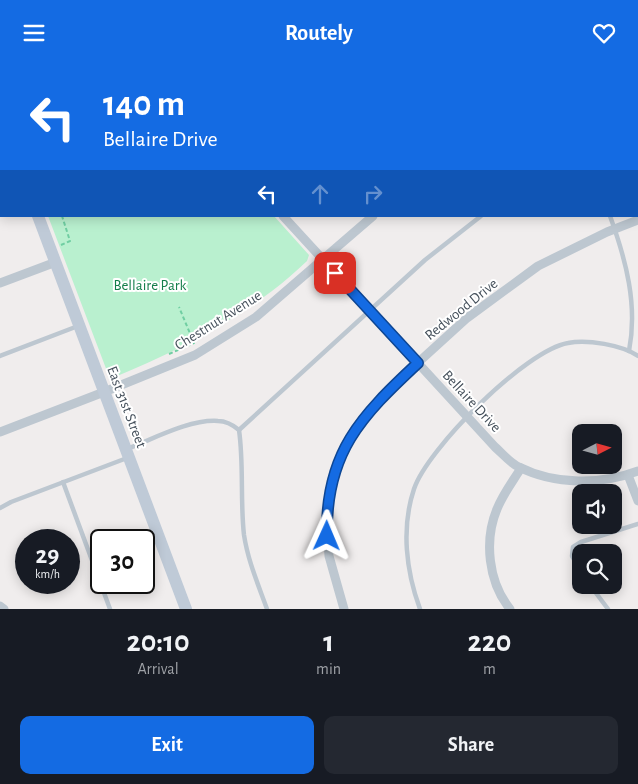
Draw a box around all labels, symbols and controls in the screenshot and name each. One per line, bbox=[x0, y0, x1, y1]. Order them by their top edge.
icon: menu bbox=[20, 19, 48, 47]
icon: heart bbox=[590, 19, 618, 47]
text: Routely bbox=[285, 22, 353, 44]
icon: left bbox=[20, 85, 85, 150]
text: 140 m bbox=[103, 87, 185, 122]
text: Bellaire Drive bbox=[103, 128, 218, 150]
icon: left bbox=[253, 180, 281, 208]
icon: ahead bbox=[306, 180, 334, 208]
icon: right bbox=[359, 180, 387, 208]
pin bbox=[314, 252, 356, 294]
icon: arrive bbox=[321, 259, 349, 287]
street label: Redwood Drive bbox=[422, 276, 501, 343]
park label: Bellaire Park bbox=[114, 278, 187, 293]
street label: Chestnut Avenue bbox=[172, 288, 264, 353]
street label: East 31st Street bbox=[104, 364, 149, 450]
street label: Bellaire Drive bbox=[439, 368, 504, 435]
north arrow bbox=[572, 424, 622, 474]
map controls bbox=[572, 424, 622, 594]
button: sound bbox=[572, 484, 622, 534]
position arrow bbox=[300, 509, 352, 561]
speed limit sign: 30 bbox=[90, 529, 155, 594]
text: 29 bbox=[36, 543, 59, 568]
button: search bbox=[572, 544, 622, 594]
text: km/h bbox=[35, 568, 60, 580]
text: 20:10 bbox=[127, 627, 190, 657]
text: 1 bbox=[323, 627, 334, 657]
text: 220 bbox=[468, 627, 511, 657]
text: Arrival bbox=[137, 661, 179, 677]
text: min bbox=[316, 661, 341, 677]
text: m bbox=[483, 661, 496, 677]
button: Exit bbox=[20, 716, 314, 774]
button: Share bbox=[324, 716, 618, 774]

